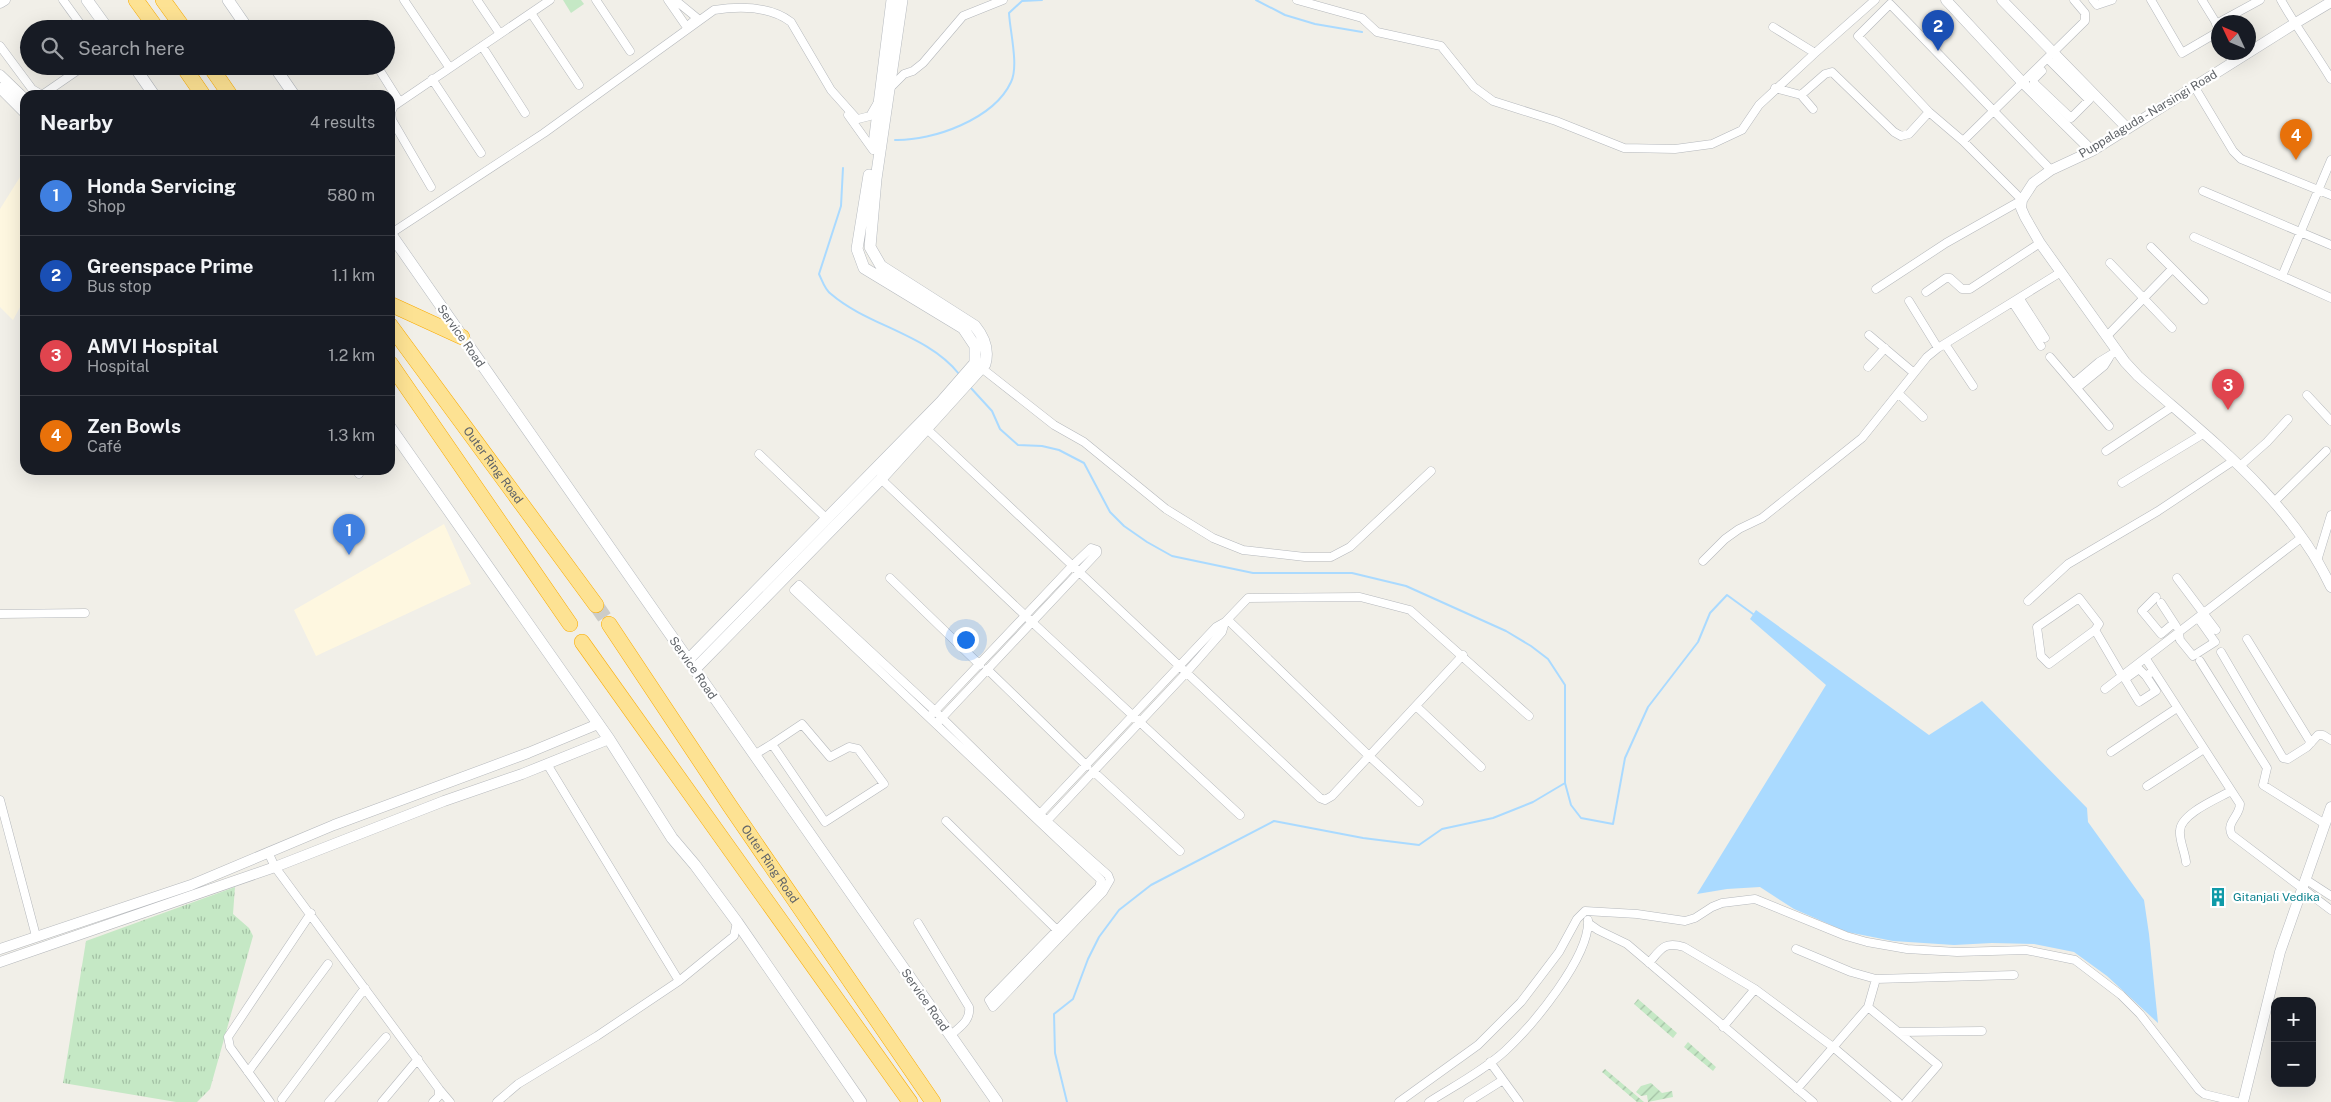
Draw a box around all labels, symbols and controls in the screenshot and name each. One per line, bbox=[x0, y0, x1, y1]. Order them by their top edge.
pin: 2 bbox=[1922, 10, 1954, 51]
north arrow bbox=[2211, 15, 2256, 60]
search box bbox=[20, 20, 395, 75]
icon: search bbox=[38, 34, 66, 62]
text: Search here bbox=[78, 37, 185, 59]
street label: Puppalaguda - Narsingi Road bbox=[2076, 67, 2220, 161]
text: Nearby bbox=[40, 110, 113, 135]
text: 4 results bbox=[310, 113, 375, 132]
pin: 4 bbox=[2280, 119, 2312, 160]
text: Honda Servicing bbox=[87, 175, 236, 197]
text: 1 bbox=[53, 186, 59, 205]
text: 580 m bbox=[327, 186, 375, 205]
text: Shop bbox=[87, 197, 126, 216]
text: Greenspace Prime bbox=[87, 255, 253, 277]
text: 2 bbox=[51, 266, 61, 285]
text: 1.1 km bbox=[332, 266, 375, 285]
text: Bus stop bbox=[87, 277, 151, 296]
street label: Service Road bbox=[434, 302, 488, 370]
text: AMVI Hospital bbox=[87, 335, 219, 357]
text: 3 bbox=[51, 346, 61, 365]
text: 1.2 km bbox=[328, 346, 375, 365]
text: Hospital bbox=[87, 357, 150, 376]
pin: 3 bbox=[2212, 369, 2244, 410]
text: Zen Bowls bbox=[87, 415, 181, 437]
street label: Outer Ring Road bbox=[460, 424, 526, 506]
text: 4 bbox=[51, 426, 61, 445]
text: 1.3 km bbox=[328, 426, 375, 445]
text: Café bbox=[87, 437, 122, 456]
pin: 1 bbox=[333, 514, 365, 555]
your location bbox=[953, 627, 979, 653]
street label: Service Road bbox=[666, 634, 720, 702]
street label: Outer Ring Road bbox=[738, 822, 802, 906]
building icon: Gitanjali Vedika bbox=[2207, 886, 2229, 908]
place label: Gitanjali Vedika bbox=[2233, 890, 2320, 904]
street label: Service Road bbox=[898, 966, 952, 1034]
map controls bbox=[2271, 997, 2316, 1087]
button: + bbox=[2271, 997, 2316, 1042]
button: − bbox=[2271, 1042, 2316, 1087]

